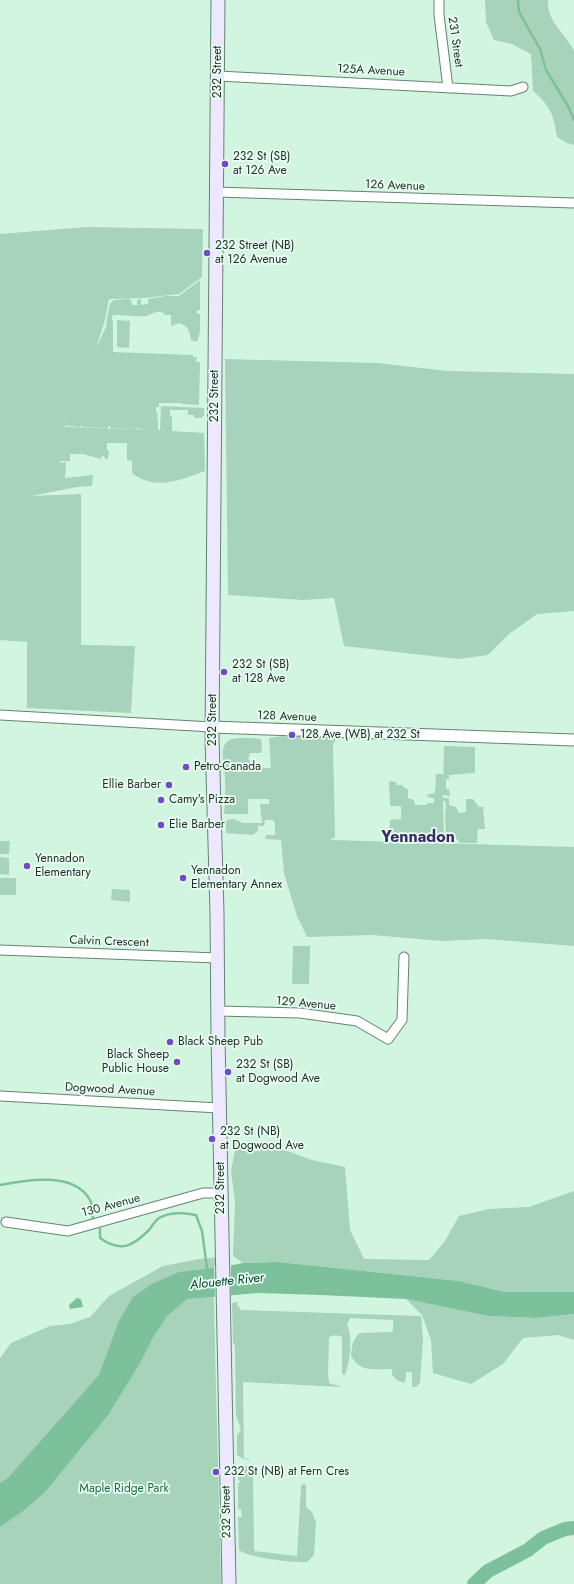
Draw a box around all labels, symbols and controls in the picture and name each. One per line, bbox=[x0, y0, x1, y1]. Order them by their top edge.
street label: 231 Street bbox=[444, 16, 466, 68]
street label: 232 Street bbox=[211, 46, 225, 98]
street label: 125A Avenue bbox=[337, 62, 405, 80]
place label: 232 St (SB) at 126 Ave bbox=[233, 150, 291, 178]
marker: 232 St (SB) at 126 Ave bbox=[220, 159, 230, 169]
street label: 126 Avenue bbox=[365, 178, 425, 194]
place label: 232 Street (NB) at 126 Avenue bbox=[215, 239, 294, 267]
marker: 232 Street (NB) at 126 Avenue bbox=[202, 248, 212, 258]
street label: 232 Street bbox=[208, 370, 222, 422]
place label: 232 St (SB) at 128 Ave bbox=[232, 658, 290, 686]
marker: 232 St (SB) at 128 Ave bbox=[219, 667, 229, 677]
street label: 232 Street bbox=[206, 694, 220, 746]
street label: 128 Avenue bbox=[257, 709, 317, 725]
place label: 128 Ave (WB) at 232 St bbox=[300, 728, 420, 742]
marker: 128 Ave (WB) at 232 St bbox=[287, 730, 297, 740]
place label: Petro-Canada bbox=[194, 760, 261, 774]
marker: Petro-Canada bbox=[181, 762, 191, 772]
place label: Ellie Barber bbox=[102, 778, 161, 792]
marker: Ellie Barber bbox=[164, 780, 174, 790]
place label: Camy's Pizza bbox=[169, 793, 235, 807]
marker: Camy's Pizza bbox=[156, 795, 166, 805]
place label: Elie Barber bbox=[169, 818, 225, 832]
marker: Elie Barber bbox=[156, 820, 166, 830]
district label: Yennadon bbox=[381, 828, 455, 848]
place label: Yennadon Elementary bbox=[35, 852, 91, 880]
marker: Yennadon Elementary bbox=[22, 861, 32, 871]
place label: Yennadon Elementary Annex bbox=[191, 864, 282, 892]
marker: Yennadon Elementary Annex bbox=[178, 873, 188, 883]
street label: Calvin Crescent bbox=[69, 933, 149, 951]
street label: 129 Avenue bbox=[275, 994, 337, 1014]
place label: Black Sheep Pub bbox=[178, 1035, 263, 1049]
marker: Black Sheep Pub bbox=[165, 1037, 175, 1047]
place label: Black Sheep Public House bbox=[102, 1048, 169, 1076]
marker: Black Sheep Public House bbox=[172, 1057, 182, 1067]
place label: 232 St (SB) at Dogwood Ave bbox=[236, 1058, 320, 1086]
marker: 232 St (SB) at Dogwood Ave bbox=[223, 1067, 233, 1077]
street label: Dogwood Avenue bbox=[64, 1080, 156, 1100]
place label: 232 St (NB) at Dogwood Ave bbox=[220, 1125, 304, 1153]
marker: 232 St (NB) at Dogwood Ave bbox=[207, 1134, 217, 1144]
street label: 232 Street bbox=[214, 1162, 228, 1214]
street label: 130 Avenue bbox=[80, 1191, 142, 1221]
water label: Alouette River bbox=[189, 1270, 265, 1294]
place label: 232 St (NB) at Fern Cres bbox=[224, 1465, 349, 1479]
marker: 232 St (NB) at Fern Cres bbox=[211, 1467, 221, 1477]
park label: Maple Ridge Park bbox=[79, 1482, 169, 1496]
street label: 232 Street bbox=[219, 1486, 235, 1538]

